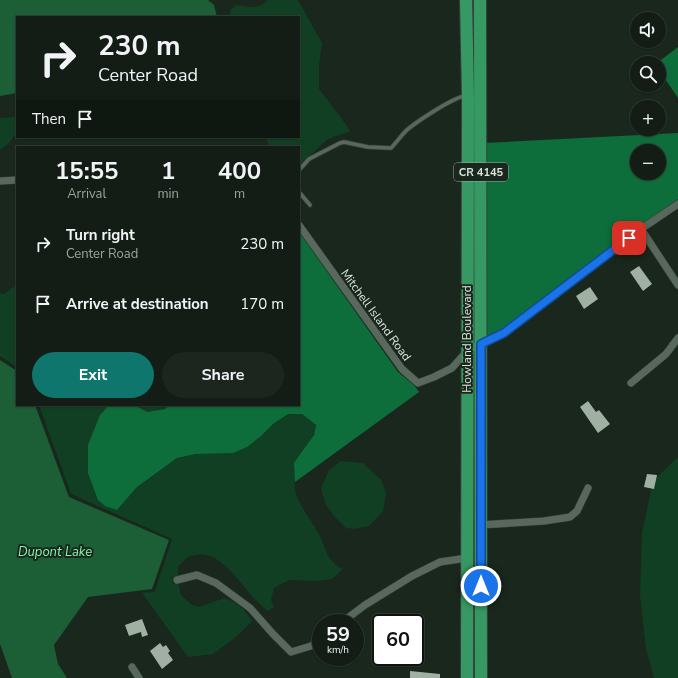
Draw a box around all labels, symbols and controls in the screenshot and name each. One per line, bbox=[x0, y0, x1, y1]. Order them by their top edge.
map controls bbox=[630, 12, 666, 180]
button: sound bbox=[630, 12, 666, 48]
text: 230 m bbox=[98, 27, 181, 65]
icon: right bbox=[32, 32, 84, 84]
button: search bbox=[630, 56, 666, 92]
text: Center Road bbox=[98, 63, 198, 87]
button: + bbox=[630, 100, 666, 136]
icon: arrive bbox=[74, 108, 96, 130]
text: Then bbox=[32, 109, 66, 129]
button: − bbox=[630, 144, 666, 180]
text: 15:55 bbox=[55, 155, 118, 187]
text: 1 bbox=[161, 155, 175, 187]
text: 400 bbox=[218, 155, 261, 187]
road number: CR 4145 bbox=[454, 163, 508, 181]
text: Arrival bbox=[67, 185, 106, 203]
text: min bbox=[157, 185, 179, 203]
text: m bbox=[234, 185, 245, 203]
pin bbox=[612, 221, 646, 255]
text: Turn right bbox=[66, 225, 135, 245]
icon: arrive bbox=[618, 227, 640, 249]
icon: right bbox=[32, 233, 54, 255]
text: 230 m bbox=[240, 234, 284, 254]
text: Center Road bbox=[66, 245, 138, 263]
street label: Mitchell Island Road bbox=[337, 266, 415, 364]
street label: Howland Boulevard bbox=[459, 285, 475, 393]
icon: arrive bbox=[32, 293, 54, 315]
text: Arrive at destination bbox=[66, 294, 209, 314]
text: 170 m bbox=[240, 294, 284, 314]
button: Exit bbox=[32, 352, 154, 398]
button: Share bbox=[162, 352, 284, 398]
water label: Dupont Lake bbox=[18, 543, 92, 561]
position arrow bbox=[460, 565, 502, 607]
speed limit sign: 60 bbox=[372, 614, 424, 666]
text: 59 bbox=[326, 621, 350, 648]
text: km/h bbox=[327, 643, 349, 657]

